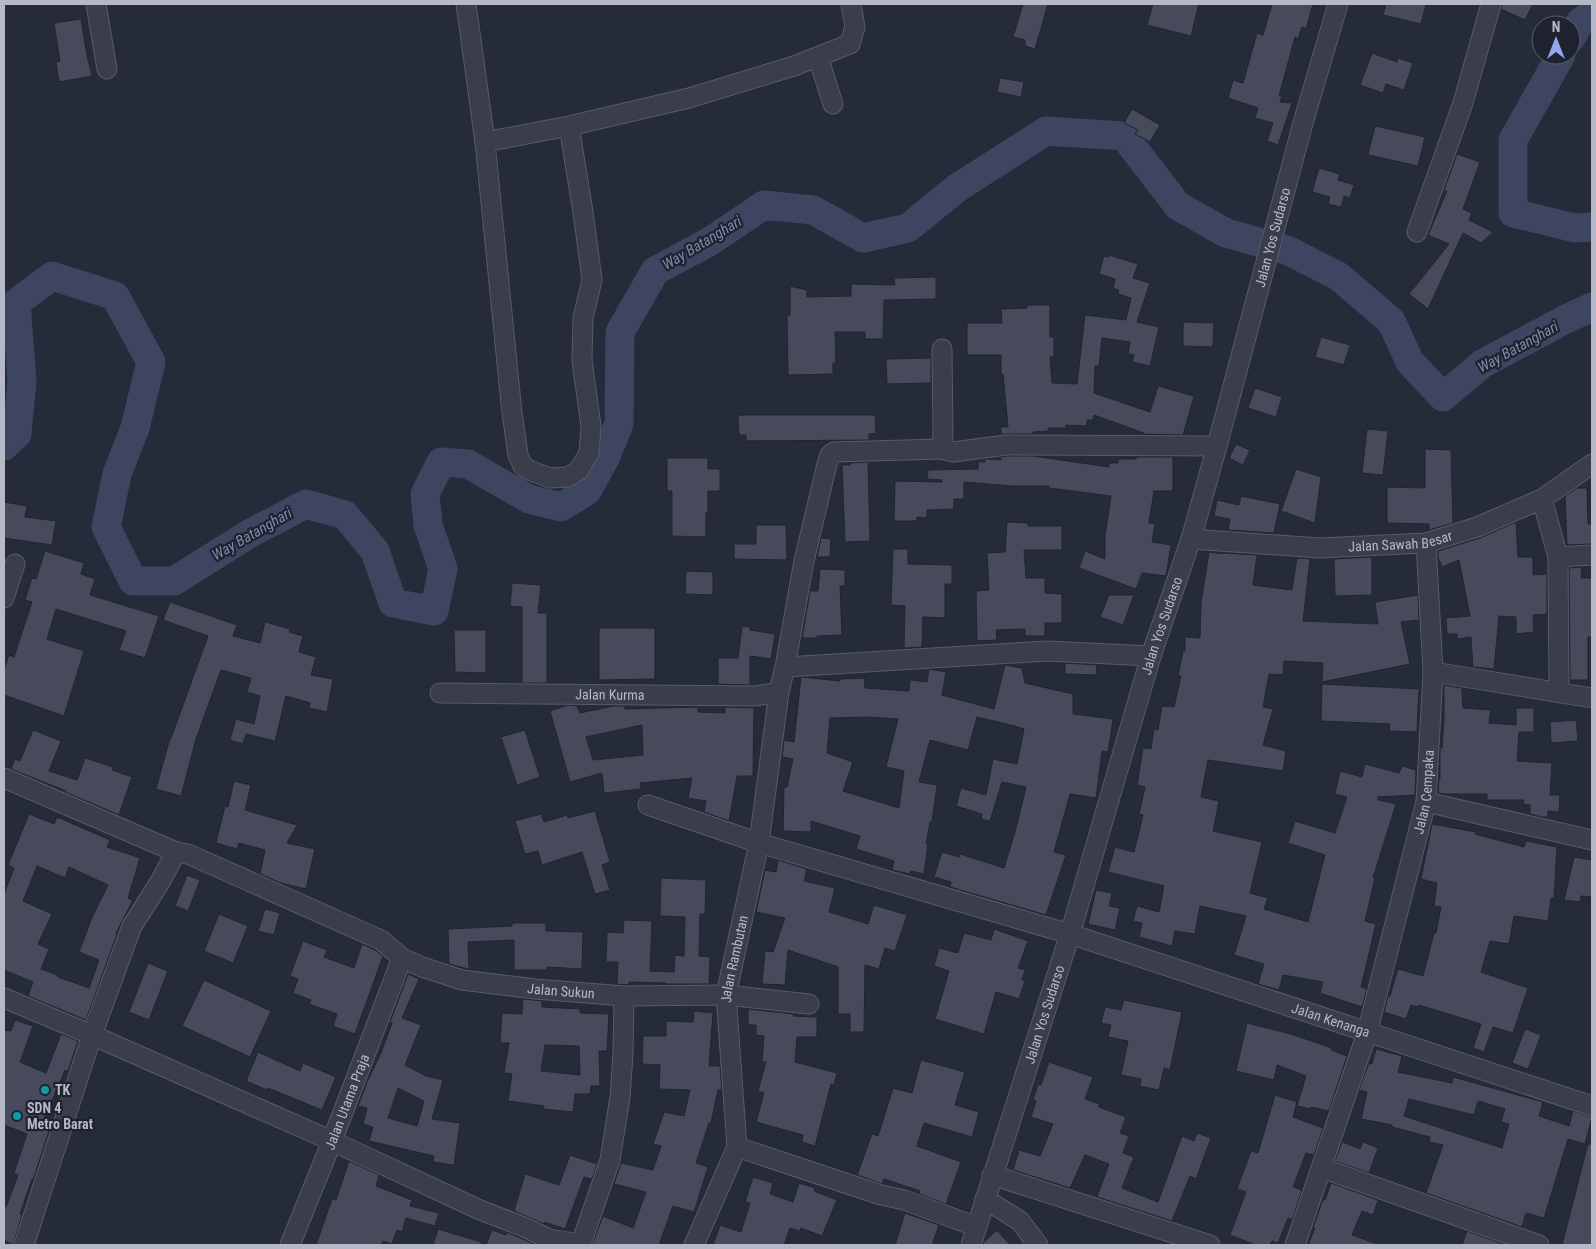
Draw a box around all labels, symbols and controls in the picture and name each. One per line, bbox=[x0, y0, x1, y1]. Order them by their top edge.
north arrow bbox=[1531, 15, 1581, 65]
text: N bbox=[1552, 19, 1560, 35]
street label: Jalan Yos Sudarso bbox=[1252, 186, 1293, 289]
water label: Way Batanghari bbox=[659, 212, 745, 274]
water label: Way Batanghari bbox=[1475, 317, 1562, 377]
water label: Way Batanghari bbox=[209, 504, 296, 564]
street label: Jalan Sawah Besar bbox=[1348, 527, 1454, 555]
street label: Jalan Yos Sudarso bbox=[1138, 575, 1186, 677]
street label: Jalan Kurma bbox=[575, 686, 645, 703]
street label: Jalan Cempaka bbox=[1410, 749, 1437, 836]
street label: Jalan Rambutan bbox=[718, 914, 751, 1004]
street label: Jalan Yos Sudarso bbox=[1021, 963, 1068, 1066]
street label: Jalan Sukun bbox=[526, 980, 595, 1002]
street label: Jalan Kenanga bbox=[1290, 1000, 1372, 1040]
street label: Jalan Utama Praja bbox=[321, 1052, 372, 1152]
place label: TK bbox=[55, 1082, 71, 1098]
marker: TK bbox=[39, 1084, 51, 1096]
place label: SDN 4 Metro Barat bbox=[27, 1100, 93, 1132]
marker: SDN 4 Metro Barat bbox=[11, 1110, 23, 1122]

